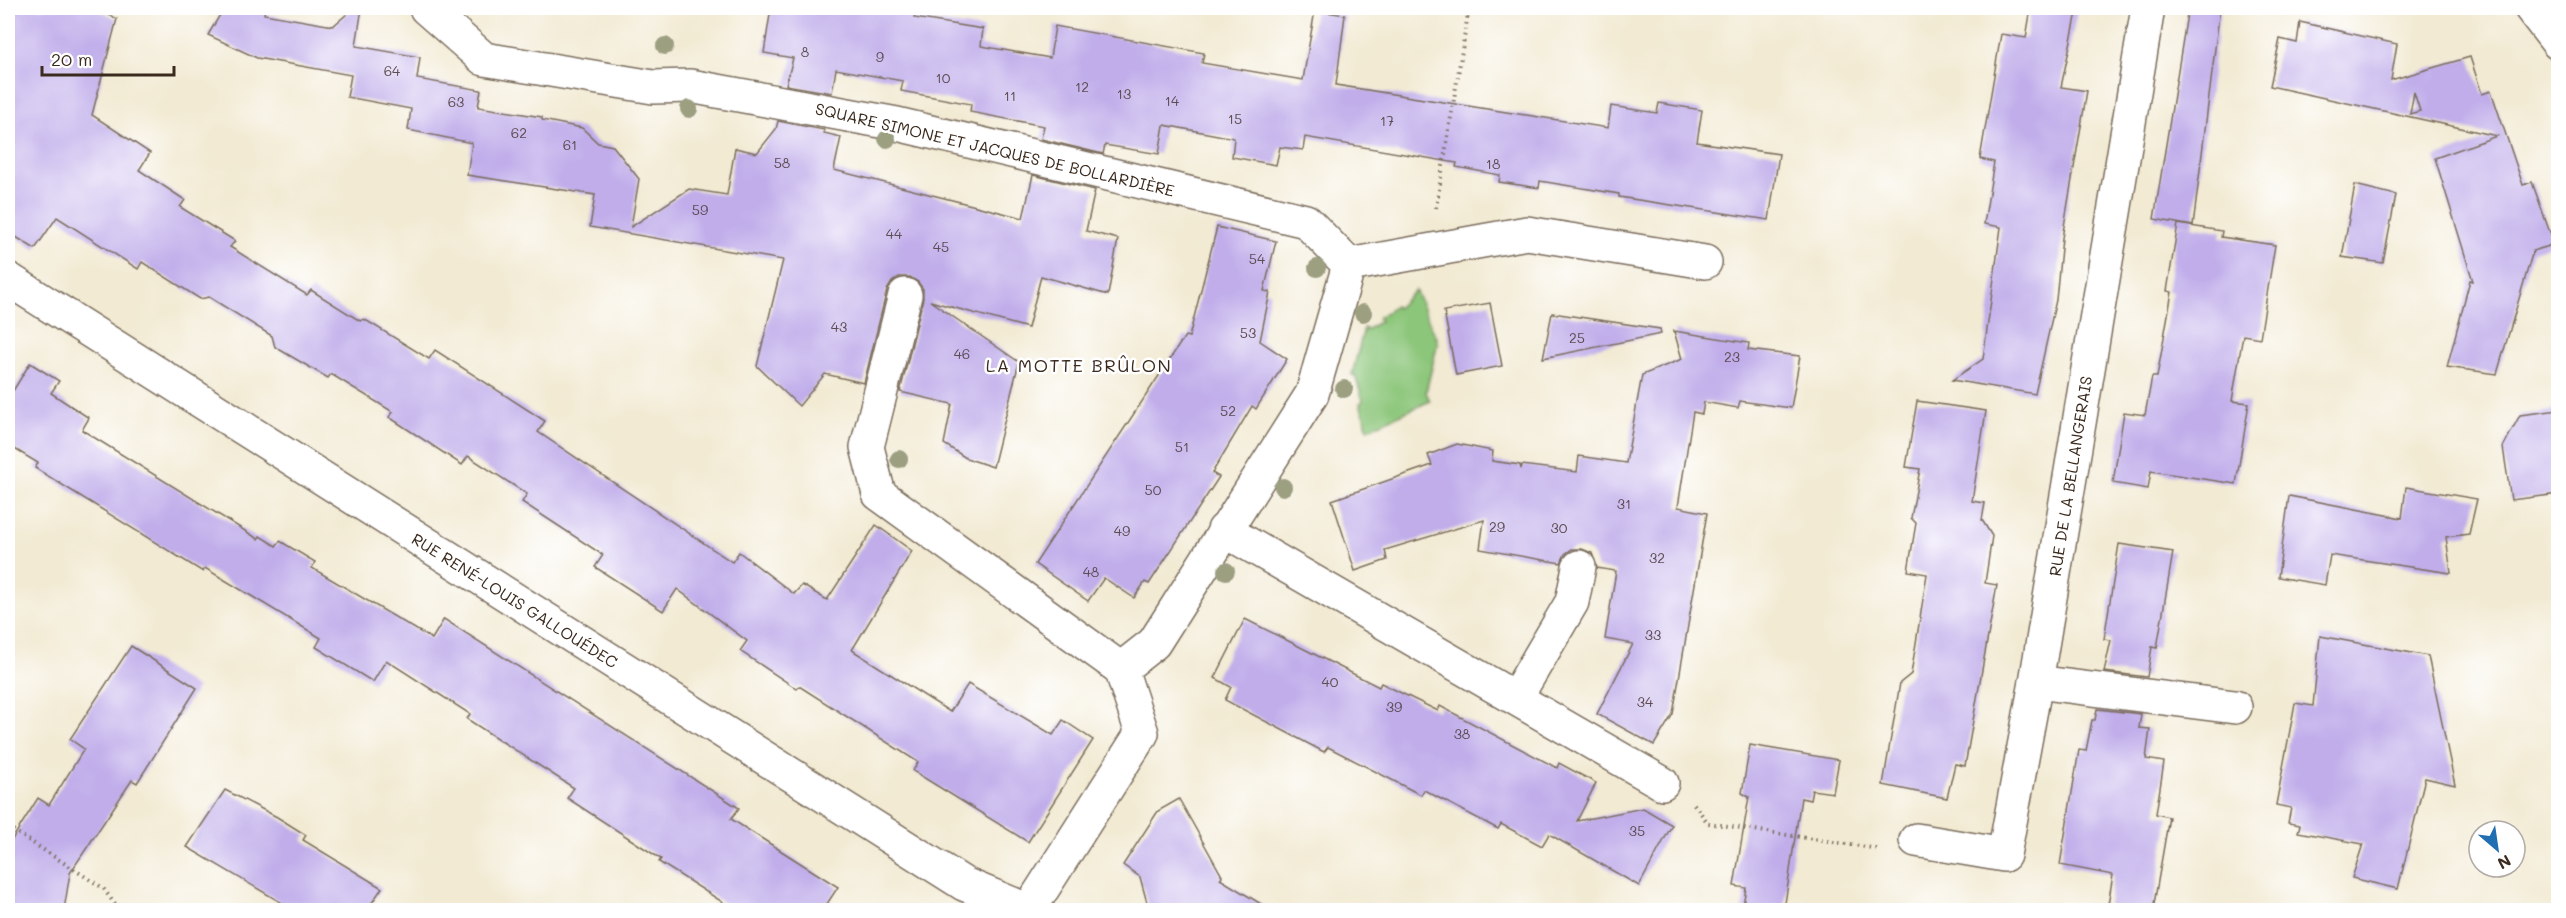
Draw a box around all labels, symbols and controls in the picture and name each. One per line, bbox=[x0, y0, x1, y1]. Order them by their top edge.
scale bar bbox=[42, 39, 174, 77]
house number: 8 bbox=[801, 42, 809, 61]
text: 20 m bbox=[51, 47, 92, 71]
house number: 9 bbox=[876, 47, 884, 66]
house number: 64 bbox=[384, 61, 401, 80]
house number: 10 bbox=[936, 68, 951, 87]
house number: 12 bbox=[1075, 77, 1089, 96]
house number: 13 bbox=[1117, 84, 1131, 103]
house number: 11 bbox=[1004, 86, 1016, 105]
house number: 14 bbox=[1165, 91, 1180, 110]
house number: 63 bbox=[448, 92, 464, 111]
street label: SQUARE SIMONE ET JACQUES DE BOLLARDIÈRE bbox=[813, 97, 1177, 201]
house number: 15 bbox=[1228, 109, 1242, 128]
house number: 17 bbox=[1380, 111, 1394, 130]
house number: 62 bbox=[511, 123, 527, 142]
house number: 61 bbox=[563, 135, 577, 154]
house number: 58 bbox=[774, 153, 790, 172]
house number: 18 bbox=[1486, 154, 1500, 173]
house number: 59 bbox=[692, 200, 708, 219]
house number: 44 bbox=[886, 224, 903, 243]
house number: 45 bbox=[933, 237, 949, 256]
house number: 54 bbox=[1249, 249, 1266, 268]
house number: 43 bbox=[831, 317, 847, 336]
house number: 53 bbox=[1240, 323, 1256, 342]
house number: 25 bbox=[1569, 328, 1585, 347]
house number: 46 bbox=[954, 344, 970, 363]
house number: 23 bbox=[1724, 347, 1740, 366]
district label: LA MOTTE BRÛLON bbox=[986, 353, 1172, 377]
street label: RUE DE LA BELLANGERAIS bbox=[2044, 374, 2096, 578]
house number: 52 bbox=[1220, 401, 1236, 420]
house number: 51 bbox=[1175, 437, 1189, 456]
house number: 50 bbox=[1145, 480, 1162, 499]
house number: 31 bbox=[1617, 494, 1631, 513]
house number: 29 bbox=[1489, 517, 1505, 536]
house number: 30 bbox=[1551, 518, 1568, 537]
house number: 49 bbox=[1114, 521, 1130, 540]
street label: RUE RENÉ-LOUIS GALLOUÉDEC bbox=[408, 528, 622, 672]
house number: 32 bbox=[1649, 548, 1665, 567]
house number: 48 bbox=[1083, 562, 1099, 581]
house number: 33 bbox=[1645, 625, 1661, 644]
house number: 40 bbox=[1322, 672, 1339, 691]
house number: 34 bbox=[1637, 692, 1654, 711]
house number: 39 bbox=[1386, 697, 1402, 716]
house number: 38 bbox=[1454, 724, 1470, 743]
north arrow bbox=[2467, 819, 2527, 879]
house number: 35 bbox=[1629, 821, 1645, 840]
text: N bbox=[2494, 850, 2515, 875]

